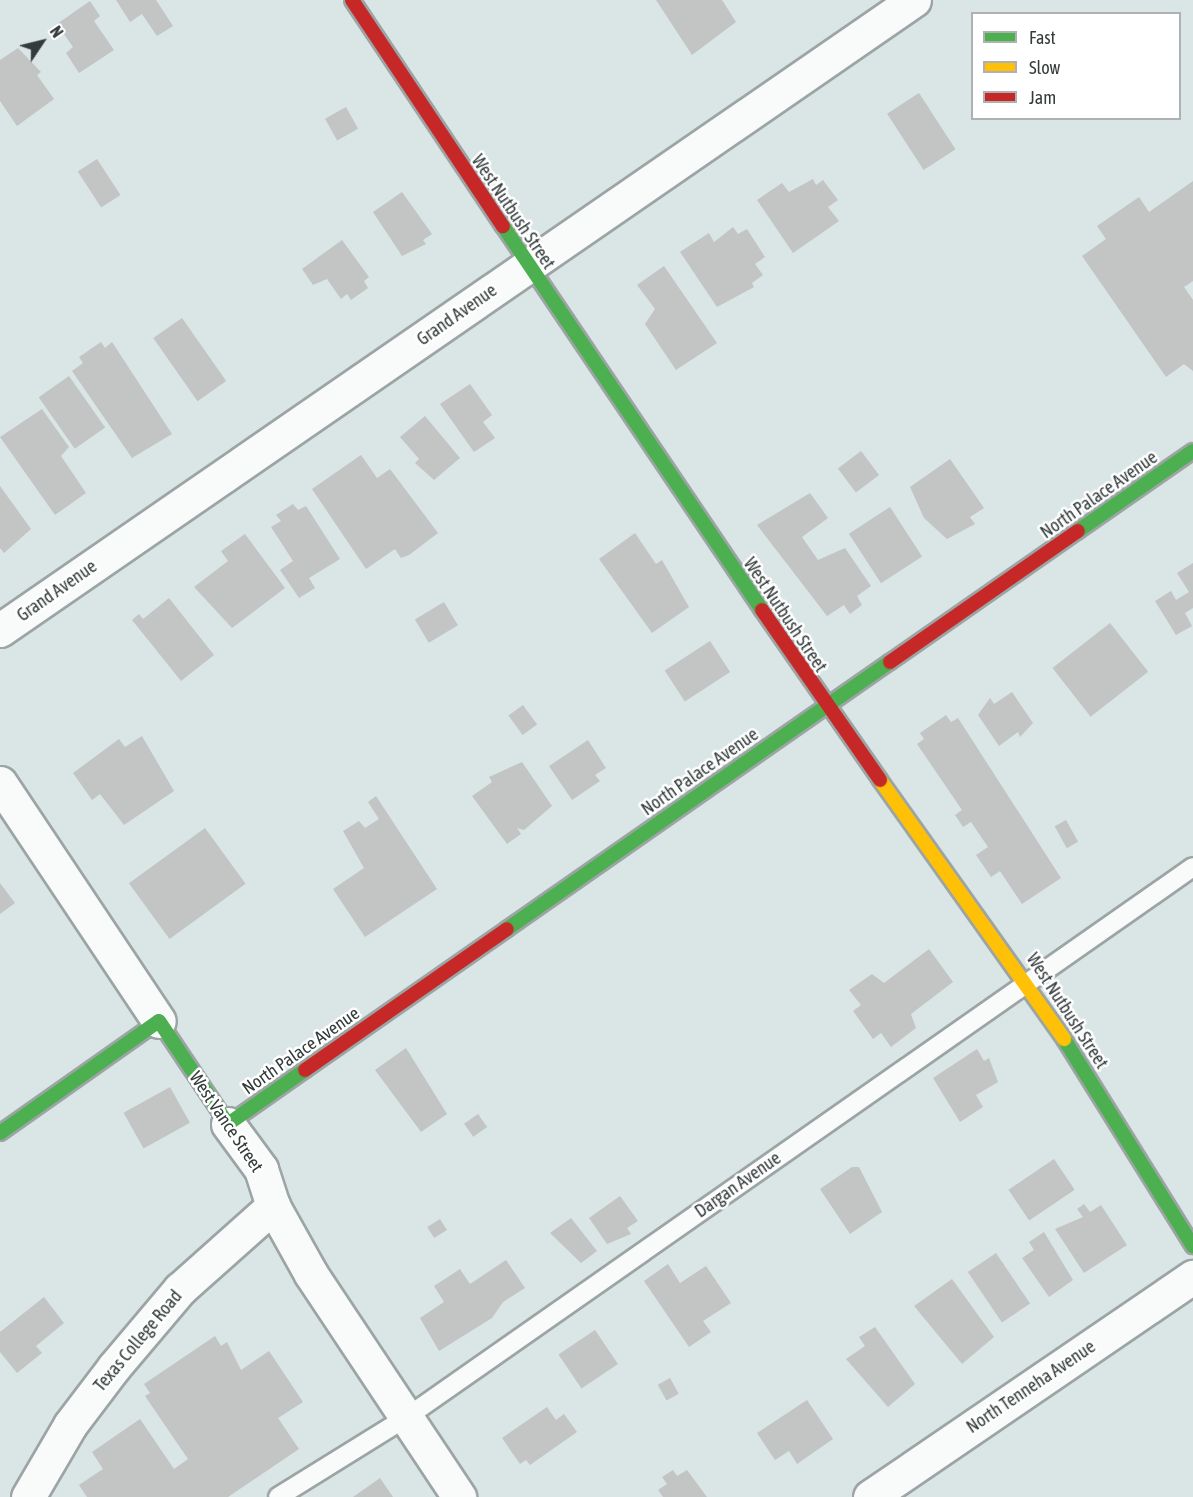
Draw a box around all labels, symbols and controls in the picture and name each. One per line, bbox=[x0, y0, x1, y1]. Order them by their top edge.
north arrow bbox=[12, 12, 72, 72]
legend bbox=[971, 12, 1181, 120]
text: N bbox=[47, 23, 67, 41]
text: Fast bbox=[1029, 27, 1056, 48]
text: Slow bbox=[1029, 57, 1060, 78]
text: Jam bbox=[1029, 87, 1056, 108]
street label: West Nutbush Street bbox=[467, 151, 559, 273]
street label: Grand Avenue bbox=[413, 280, 501, 350]
street label: North Palace Avenue bbox=[1036, 447, 1162, 543]
street label: West Nutbush Street bbox=[739, 554, 831, 676]
street label: Grand Avenue bbox=[13, 556, 101, 626]
street label: North Palace Avenue bbox=[637, 724, 763, 820]
street label: West Nutbush Street bbox=[1022, 949, 1112, 1073]
street label: North Palace Avenue bbox=[238, 1003, 364, 1099]
street label: West Vance Street bbox=[184, 1068, 268, 1176]
street label: Dargan Avenue bbox=[691, 1147, 785, 1223]
street label: Texas College Road bbox=[89, 1286, 187, 1396]
street label: North Tenneha Avenue bbox=[963, 1336, 1099, 1438]

